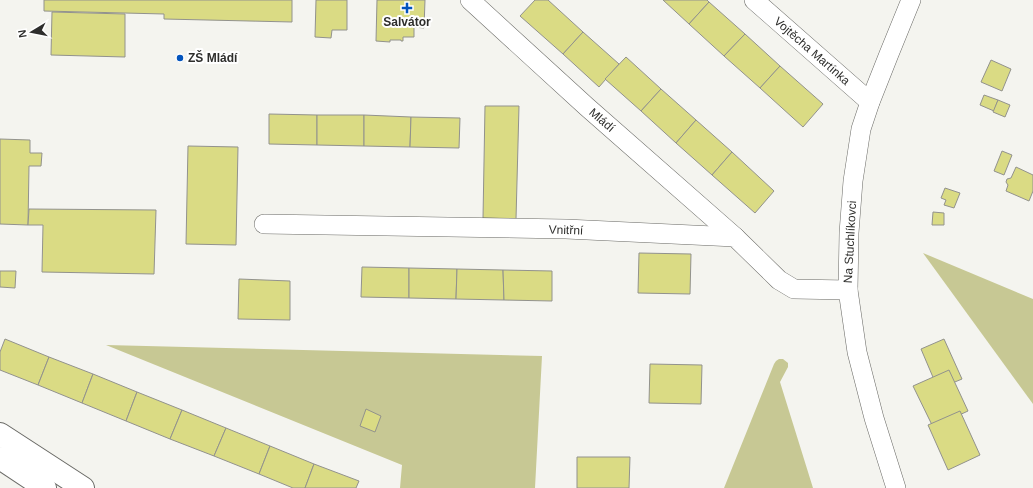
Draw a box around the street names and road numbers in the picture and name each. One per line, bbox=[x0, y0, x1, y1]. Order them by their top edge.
street label: Vojtěcha Martínka bbox=[771, 14, 853, 88]
street label: Mládí bbox=[586, 105, 618, 135]
street label: Na Stuchlíkovci bbox=[841, 200, 859, 284]
street label: Vnitřní bbox=[548, 222, 584, 238]

